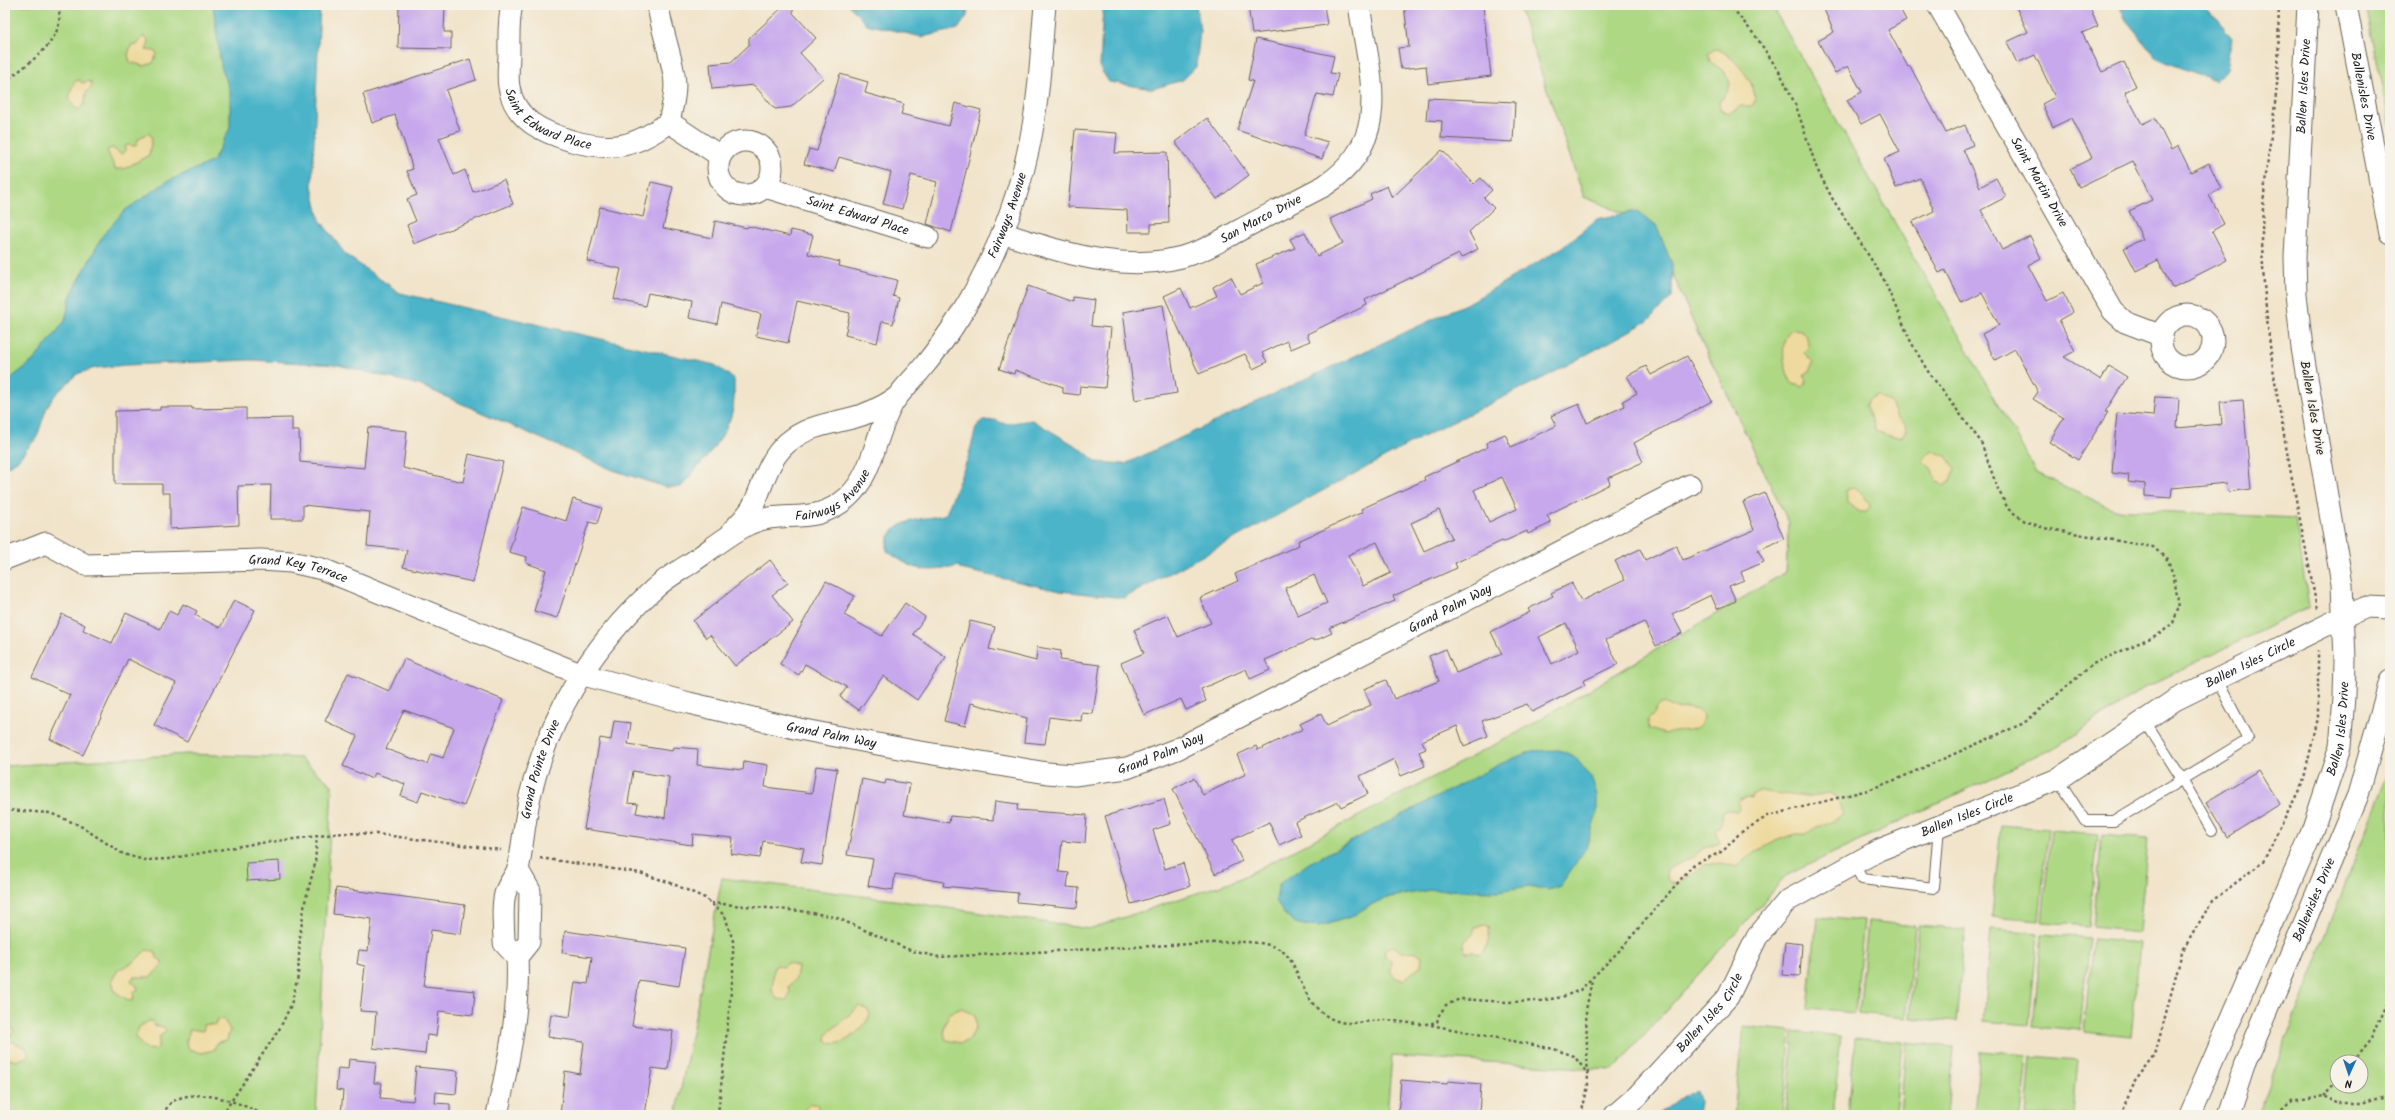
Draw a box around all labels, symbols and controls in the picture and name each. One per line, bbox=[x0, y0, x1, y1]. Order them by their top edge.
street label: Ballen Isles Drive bbox=[2291, 38, 2317, 134]
street label: Ballenisles Drive bbox=[2345, 51, 2382, 142]
street label: Saint Edward Place bbox=[499, 86, 593, 156]
street label: Saint Martin Drive bbox=[2005, 133, 2074, 231]
street label: Fairways Avenue bbox=[982, 170, 1033, 262]
street label: San Marco Drive bbox=[1216, 189, 1306, 249]
street label: Saint Edward Place bbox=[804, 190, 912, 241]
street label: Ballen Isles Drive bbox=[2293, 359, 2331, 457]
street label: Fairways Avenue bbox=[795, 466, 876, 527]
street label: Grand Key Terrace bbox=[248, 549, 351, 589]
street label: Grand Palm Way bbox=[1405, 578, 1496, 639]
street label: Ballen Isles Circle bbox=[2202, 632, 2299, 694]
street label: Ballen Isles Drive bbox=[2321, 681, 2355, 779]
street label: Grand Pointe Drive bbox=[515, 716, 566, 820]
street label: Grand Palm Way bbox=[784, 716, 879, 754]
street label: Grand Palm Way bbox=[1117, 726, 1208, 780]
street label: Ballen Isles Circle bbox=[1918, 787, 2017, 843]
street label: Ballenisles Drive bbox=[2287, 854, 2341, 945]
street label: Ballen Isles Circle bbox=[1671, 969, 1749, 1058]
north arrow bbox=[2329, 1054, 2369, 1094]
text: N bbox=[2345, 1074, 2352, 1092]

